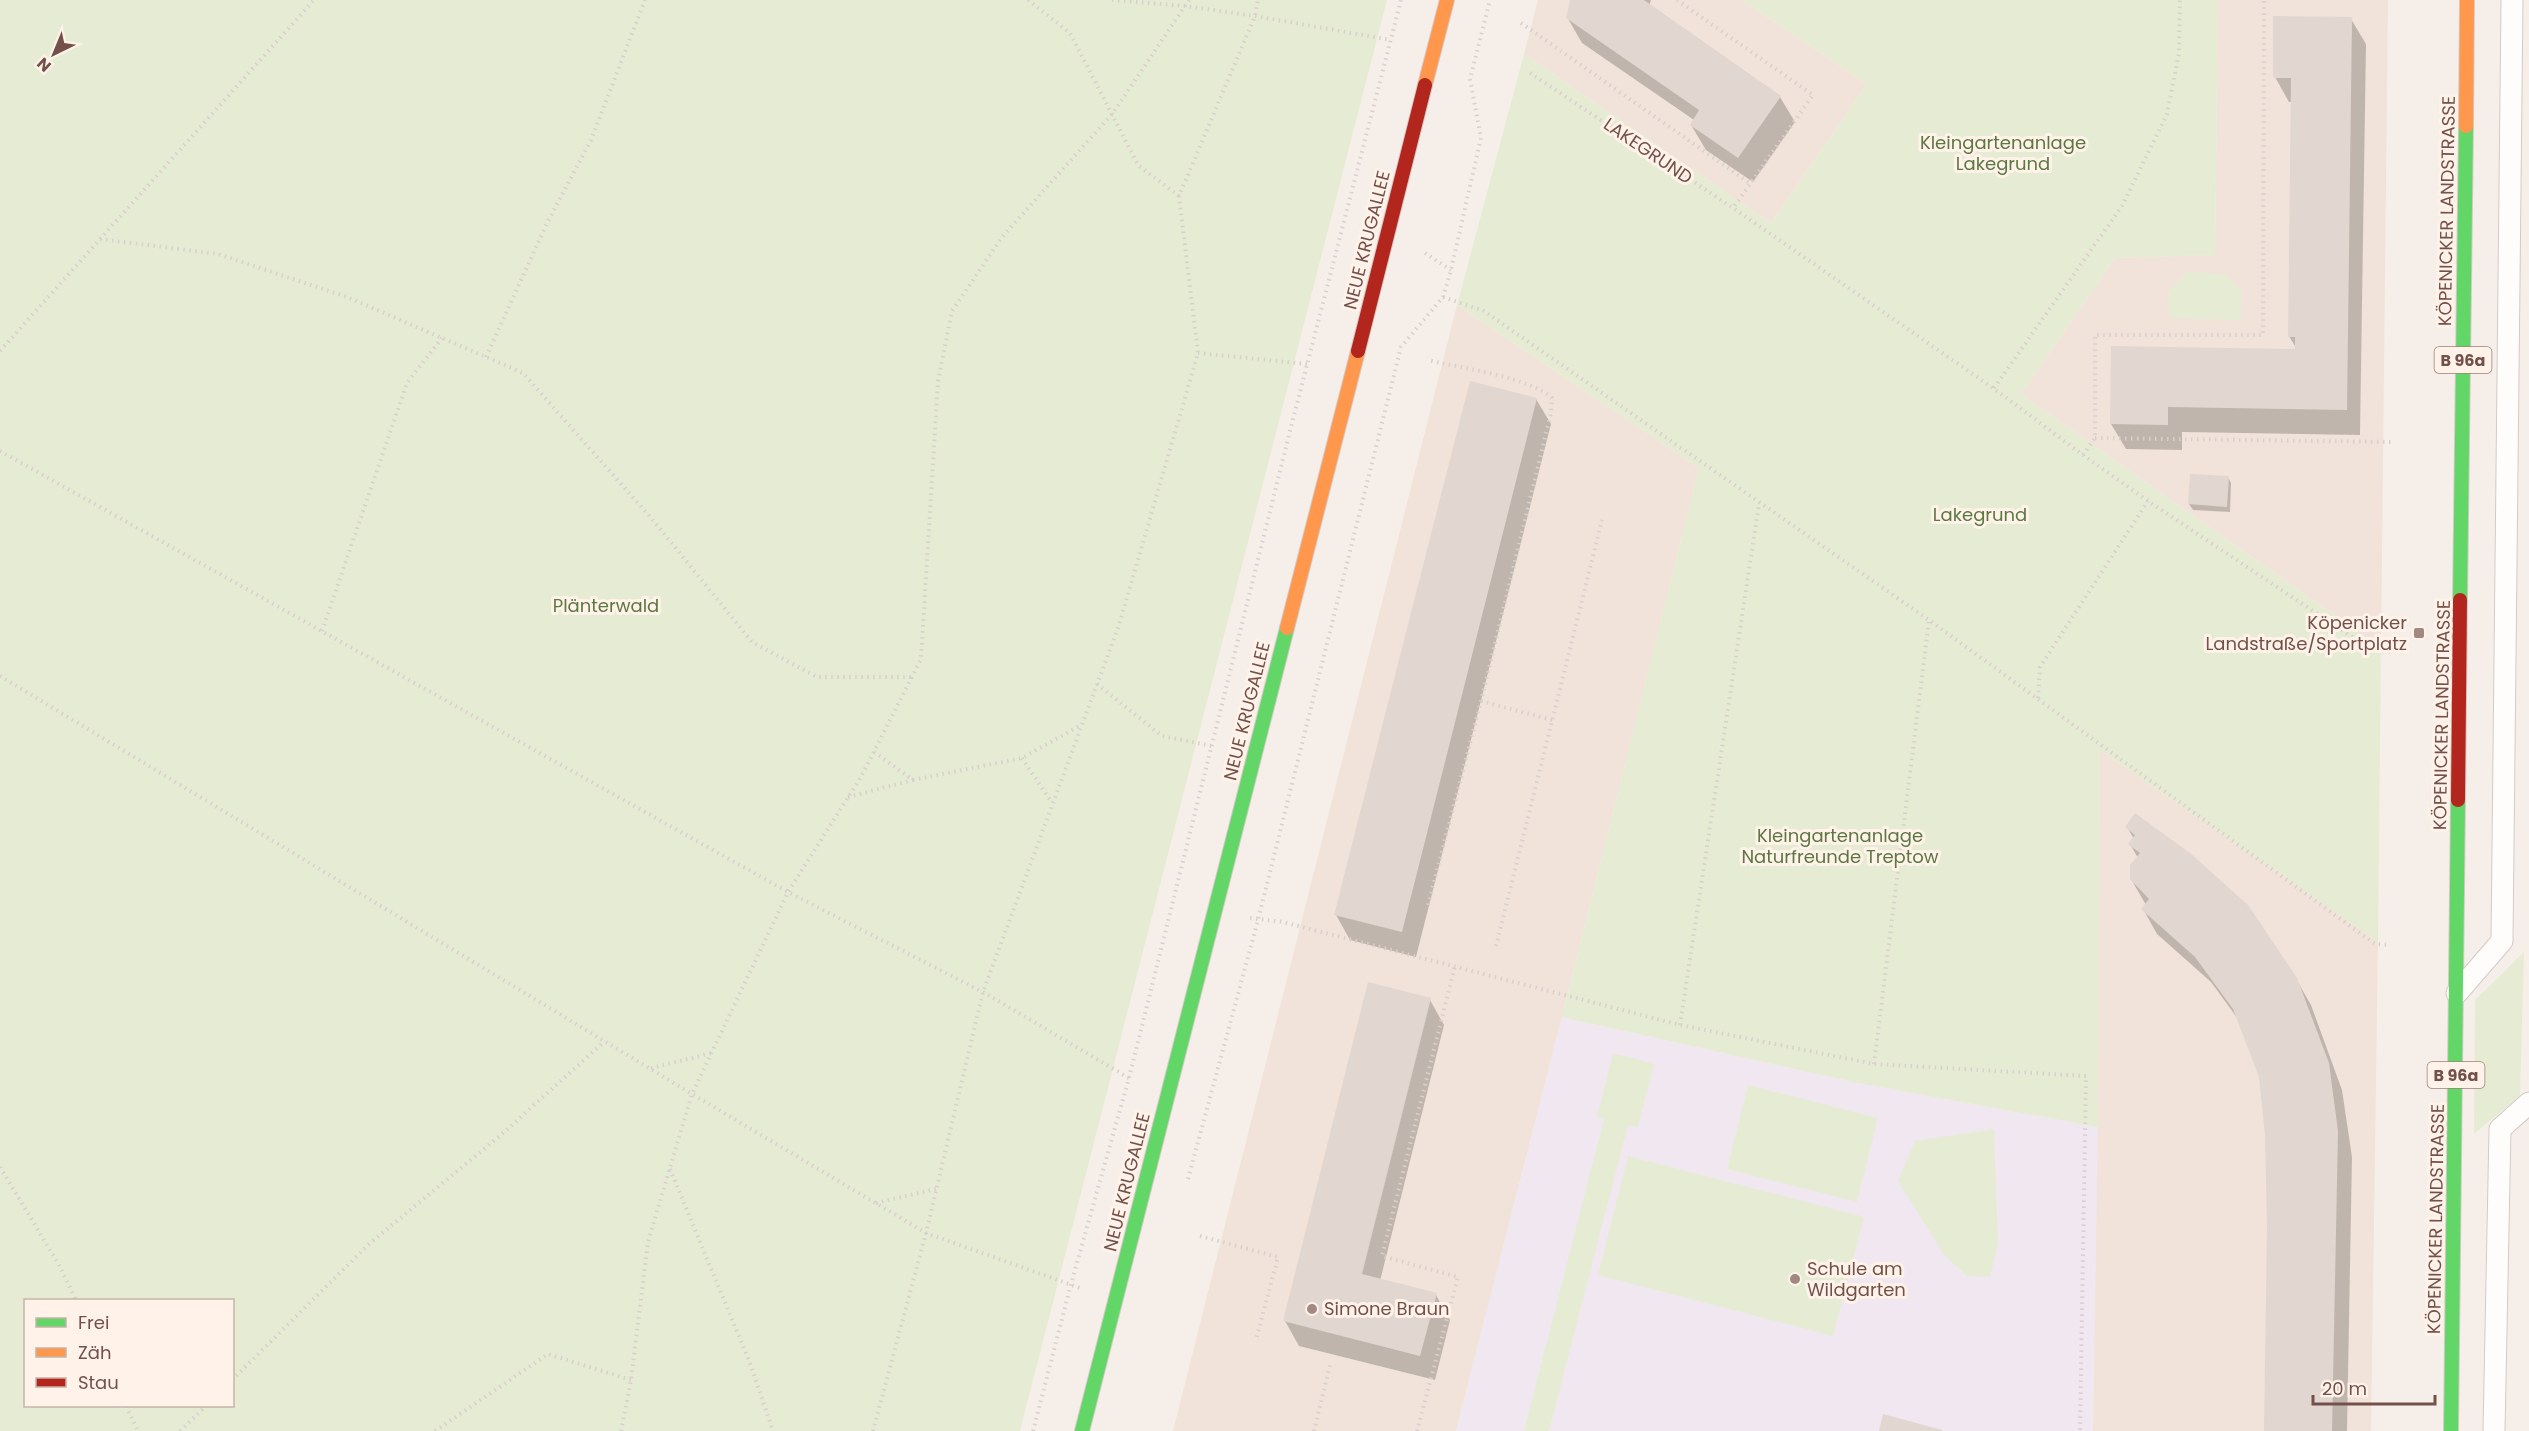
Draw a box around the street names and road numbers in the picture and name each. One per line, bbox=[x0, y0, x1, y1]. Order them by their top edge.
street label: KÖPENICKER LANDSTRASSE bbox=[2432, 96, 2461, 326]
street label: LAKEGRUND bbox=[1599, 112, 1698, 190]
street label: NEUE KRUGALLEE bbox=[1337, 168, 1396, 312]
road number: B 96a bbox=[2434, 347, 2492, 373]
street label: KÖPENICKER LANDSTRASSE bbox=[2427, 600, 2456, 830]
street label: NEUE KRUGALLEE bbox=[1217, 639, 1276, 783]
road number: B 96a bbox=[2428, 1062, 2484, 1088]
street label: KÖPENICKER LANDSTRASSE bbox=[2421, 1104, 2450, 1334]
street label: NEUE KRUGALLEE bbox=[1097, 1110, 1156, 1254]

